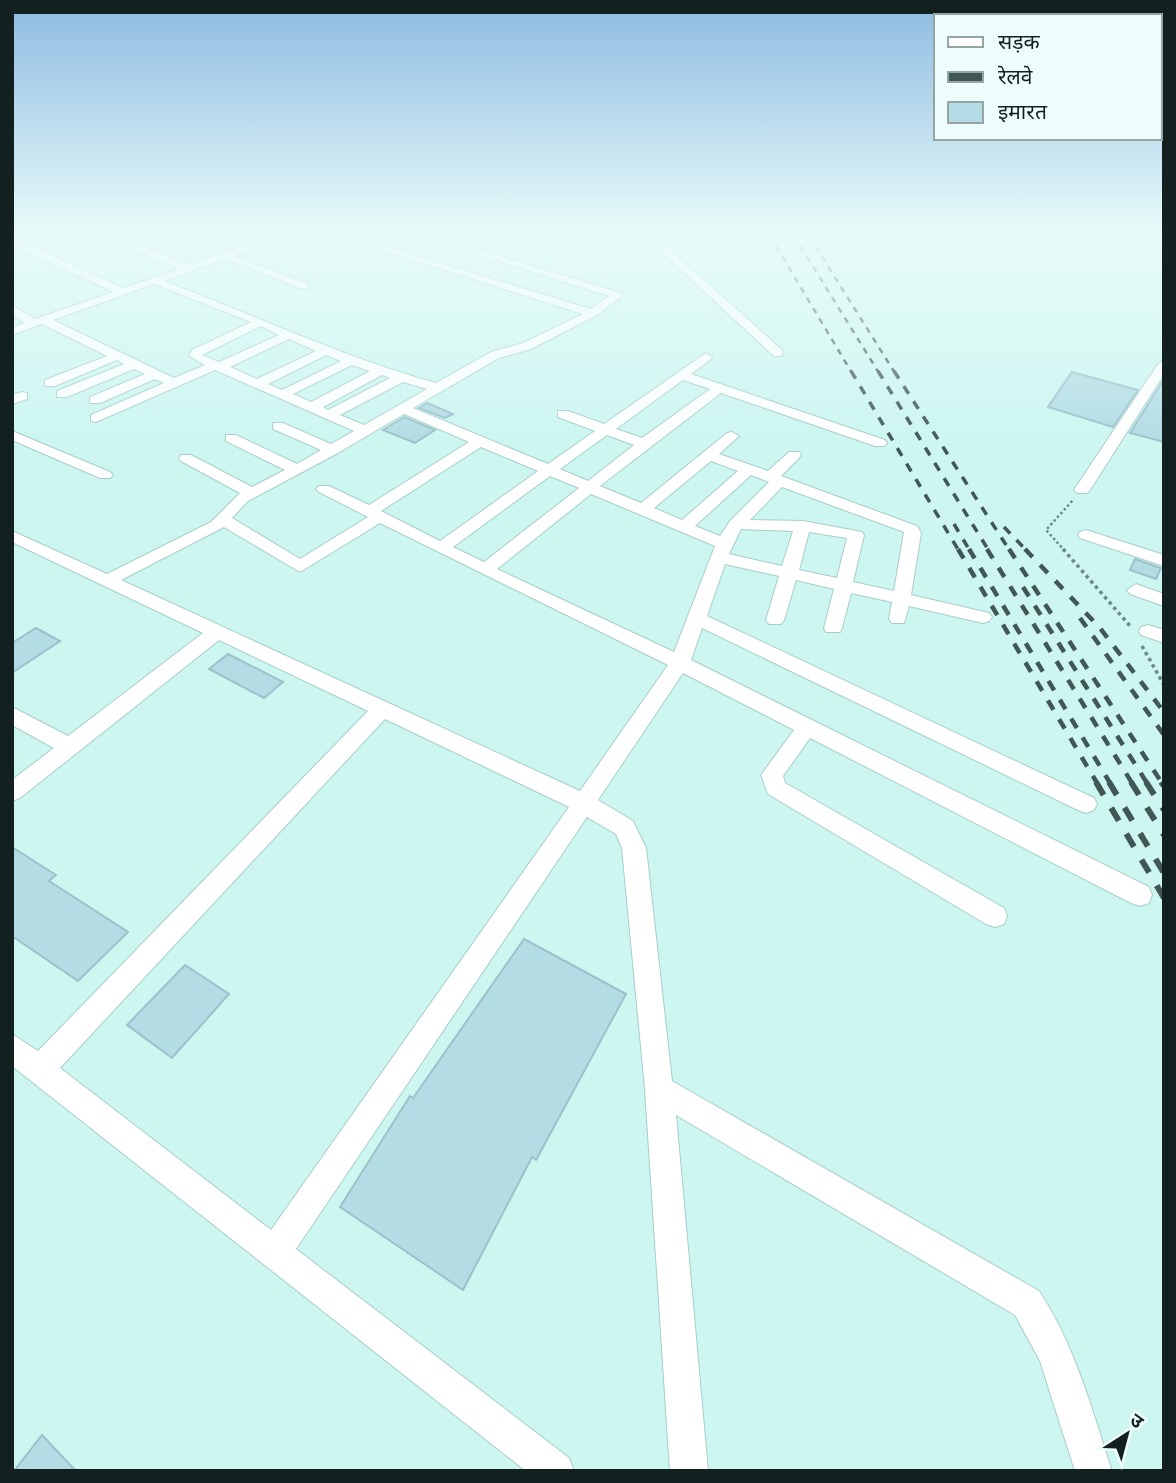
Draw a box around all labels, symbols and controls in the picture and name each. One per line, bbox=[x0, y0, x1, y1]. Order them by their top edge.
legend bbox=[934, 14, 1162, 140]
text: सड़क bbox=[998, 29, 1040, 55]
text: रेलवे bbox=[997, 64, 1033, 90]
text: इमारत bbox=[998, 99, 1048, 125]
north arrow bbox=[1092, 1399, 1162, 1469]
text: उ bbox=[1125, 1408, 1149, 1434]

